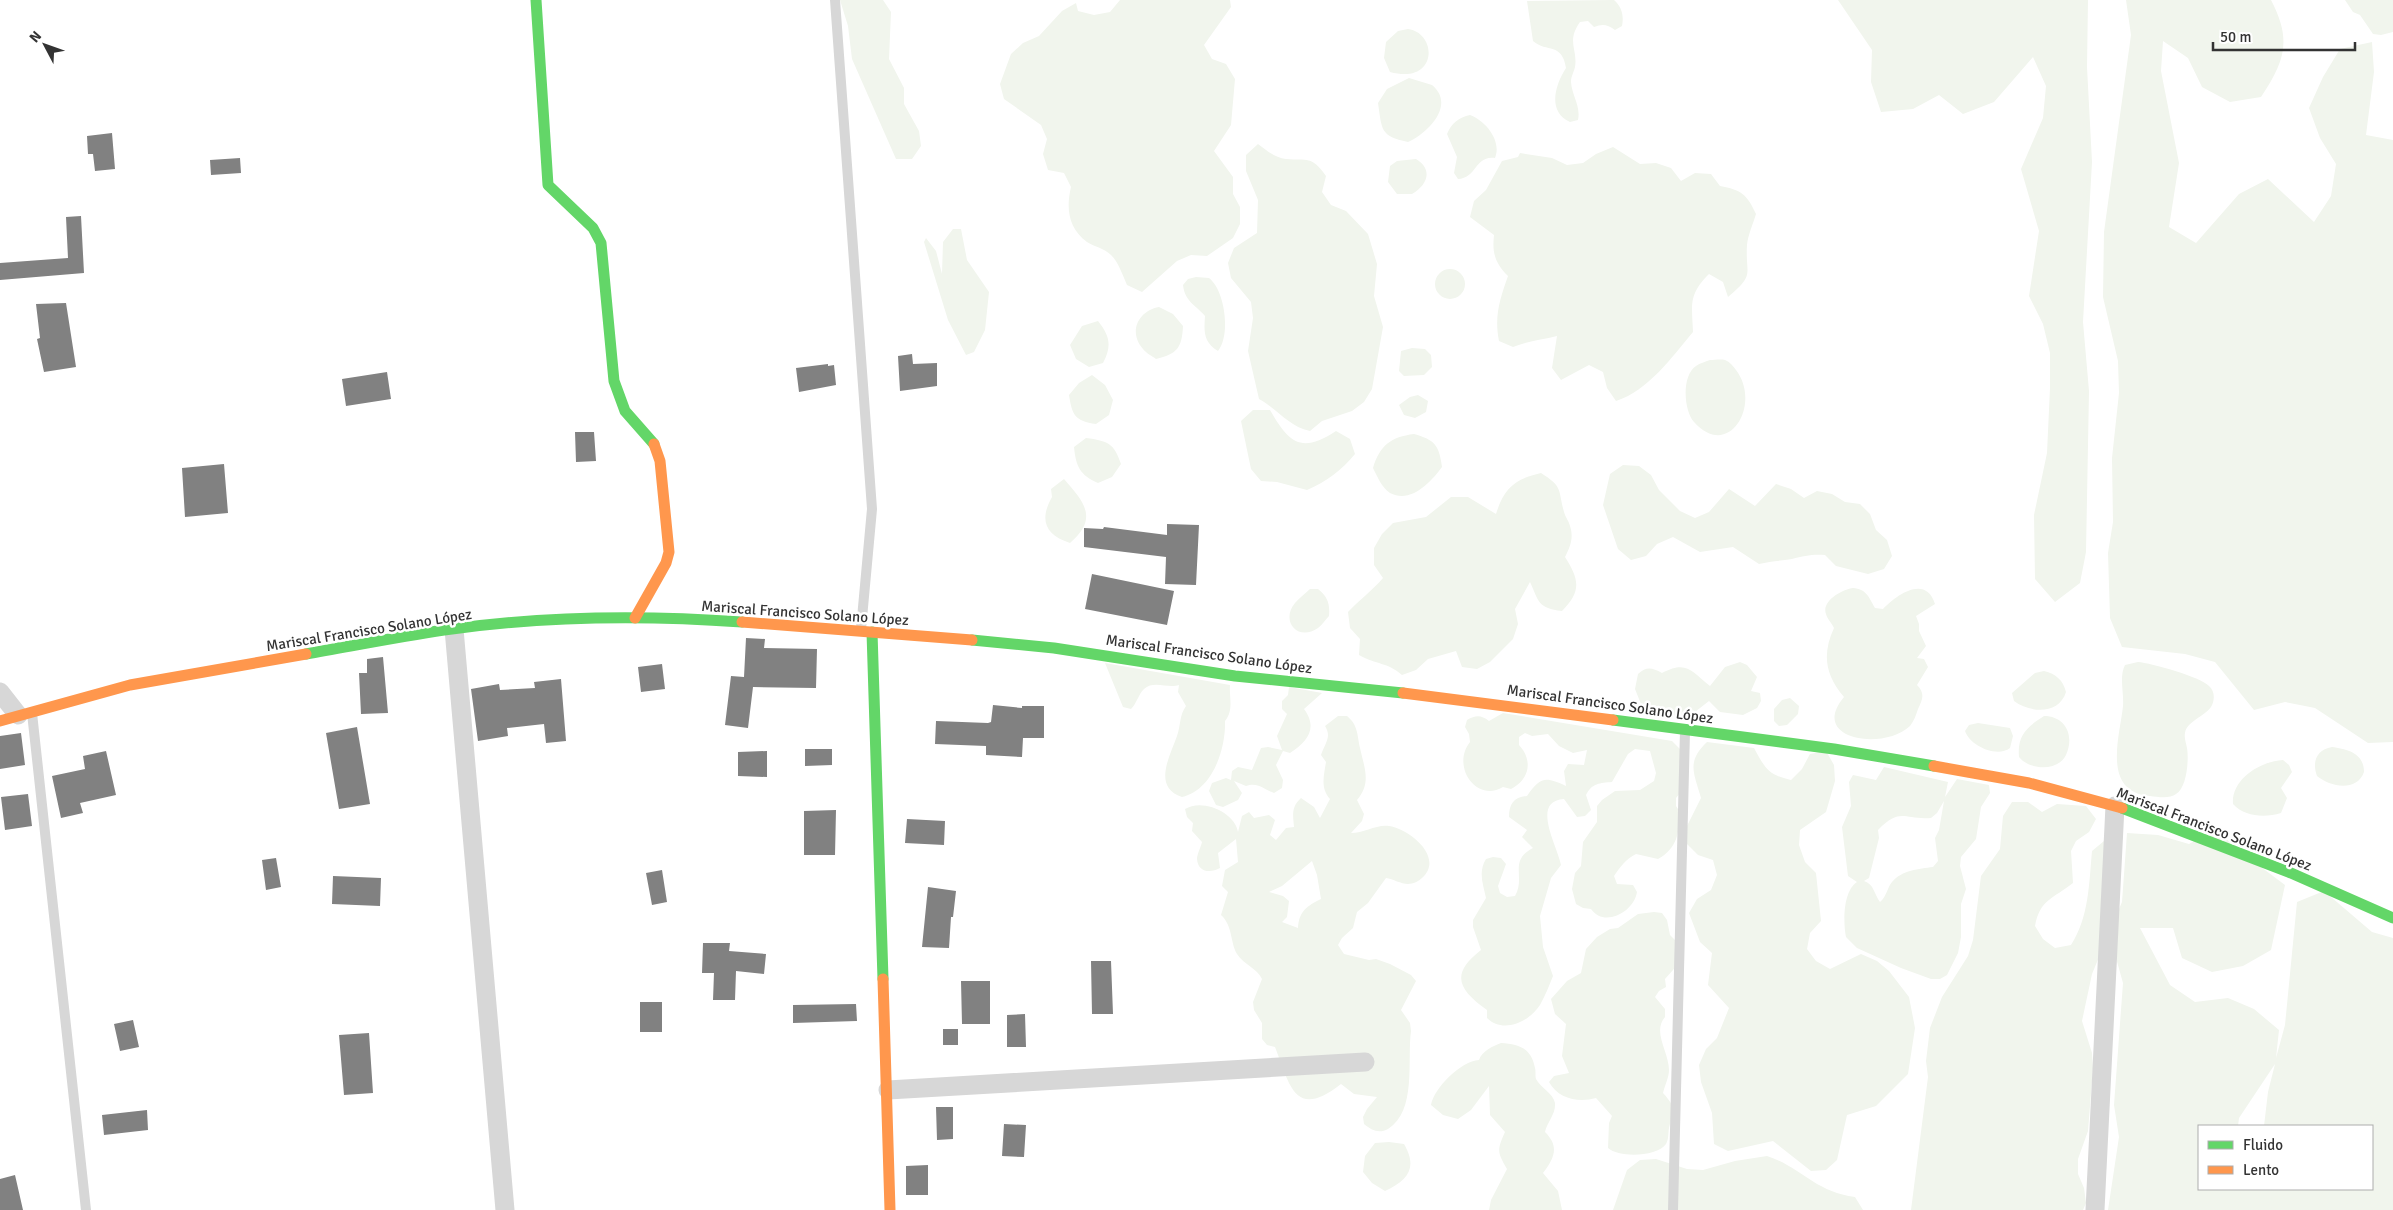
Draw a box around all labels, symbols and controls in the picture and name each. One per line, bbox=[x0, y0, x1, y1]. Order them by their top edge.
north arrow bbox=[20, 20, 70, 70]
scale bar bbox=[2213, 20, 2356, 52]
text: N bbox=[26, 28, 45, 46]
text: 50 m bbox=[2220, 28, 2251, 46]
street label: Mariscal Francisco Solano López bbox=[701, 597, 910, 629]
street label: Mariscal Francisco Solano López bbox=[265, 605, 473, 655]
street label: Mariscal Francisco Solano López bbox=[1105, 631, 1314, 677]
street label: Mariscal Francisco Solano López bbox=[1506, 681, 1715, 727]
street label: Mariscal Francisco Solano López bbox=[2114, 783, 2315, 875]
legend bbox=[2198, 1125, 2373, 1190]
text: Fluido bbox=[2243, 1136, 2283, 1154]
text: Lento bbox=[2243, 1161, 2279, 1179]

